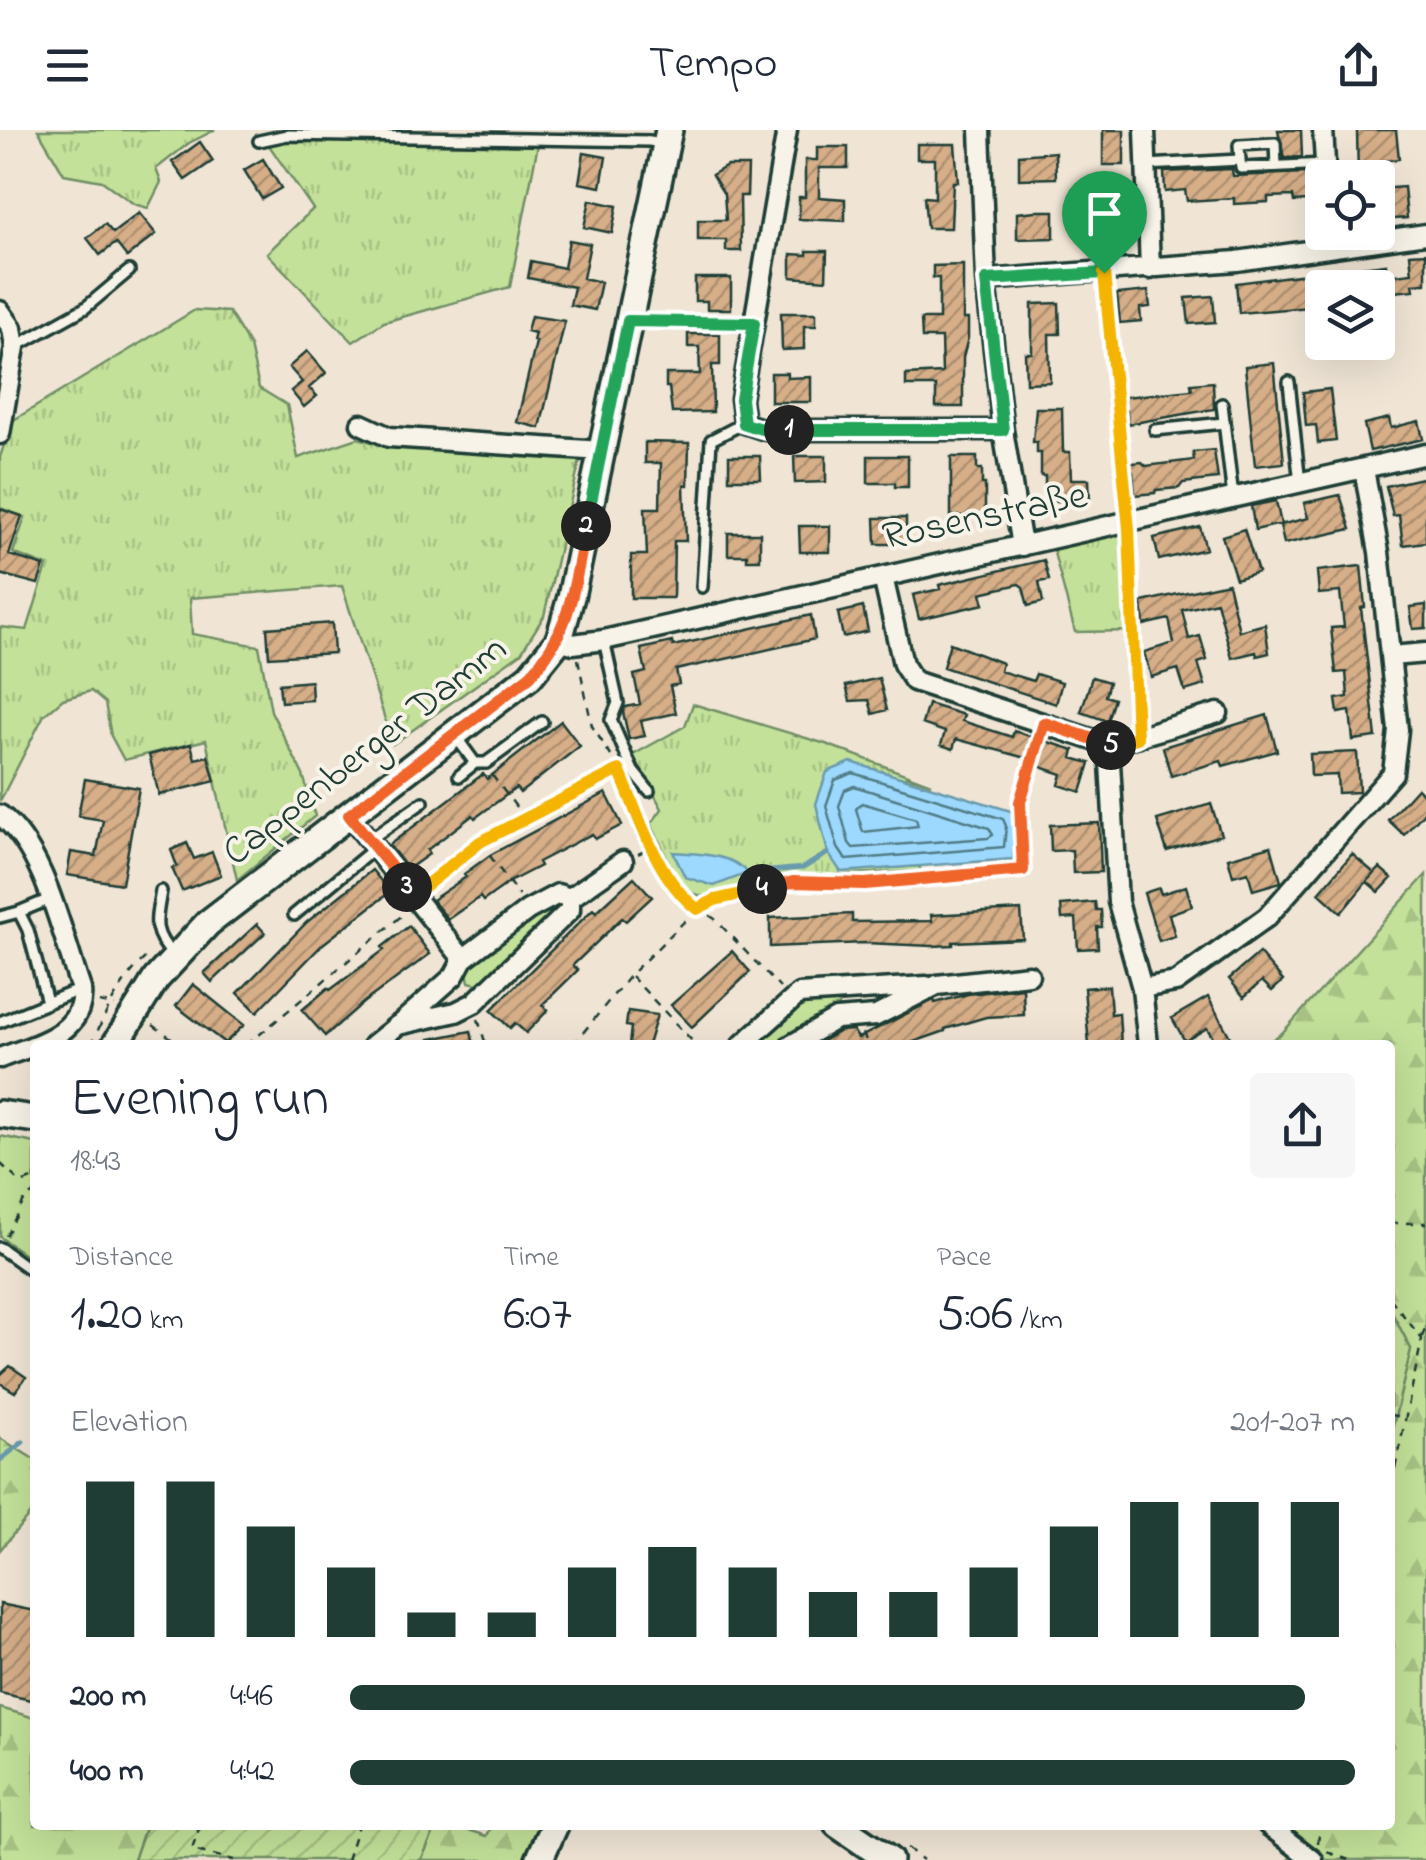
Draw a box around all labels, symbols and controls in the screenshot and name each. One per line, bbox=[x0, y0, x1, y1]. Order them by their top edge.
text: Tempo bbox=[649, 32, 777, 98]
icon: menu bbox=[40, 38, 95, 93]
icon: share bbox=[1331, 38, 1386, 93]
map controls bbox=[1305, 160, 1395, 360]
button: locate bbox=[1305, 160, 1395, 250]
pin bbox=[1062, 171, 1147, 274]
icon: arrive bbox=[1077, 186, 1132, 241]
button: layers bbox=[1305, 270, 1395, 360]
pin: 1 bbox=[764, 405, 814, 455]
text: 1 bbox=[785, 409, 793, 450]
street label: Rosenstraße bbox=[877, 468, 1093, 568]
pin: 2 bbox=[561, 501, 611, 551]
text: 2 bbox=[579, 505, 593, 546]
street label: Cappenberger Damm bbox=[211, 622, 521, 882]
pin: 5 bbox=[1086, 720, 1136, 770]
text: 5 bbox=[1103, 724, 1119, 765]
pin: 3 bbox=[382, 862, 432, 912]
pin: 4 bbox=[737, 864, 787, 914]
text: 3 bbox=[401, 866, 413, 907]
text: 4 bbox=[756, 868, 768, 909]
text: Evening run bbox=[70, 1061, 329, 1141]
button: share bbox=[1250, 1073, 1355, 1178]
text: 18:43 bbox=[70, 1139, 121, 1186]
text: Distance bbox=[70, 1238, 173, 1279]
text: Time bbox=[503, 1238, 559, 1279]
text: Pace bbox=[937, 1238, 991, 1279]
text: 1.20 bbox=[70, 1279, 143, 1352]
text: 6:07 bbox=[503, 1279, 572, 1352]
text: 5:06 bbox=[937, 1279, 1013, 1352]
text: km bbox=[143, 1301, 184, 1342]
text: /km bbox=[1013, 1301, 1063, 1342]
text: Elevation bbox=[70, 1400, 188, 1447]
text: 201–207 m bbox=[1230, 1400, 1355, 1447]
text: 200 m bbox=[70, 1674, 146, 1721]
text: 4:46 bbox=[230, 1674, 273, 1721]
text: 400 m bbox=[70, 1749, 144, 1796]
text: 4:42 bbox=[230, 1749, 275, 1796]

